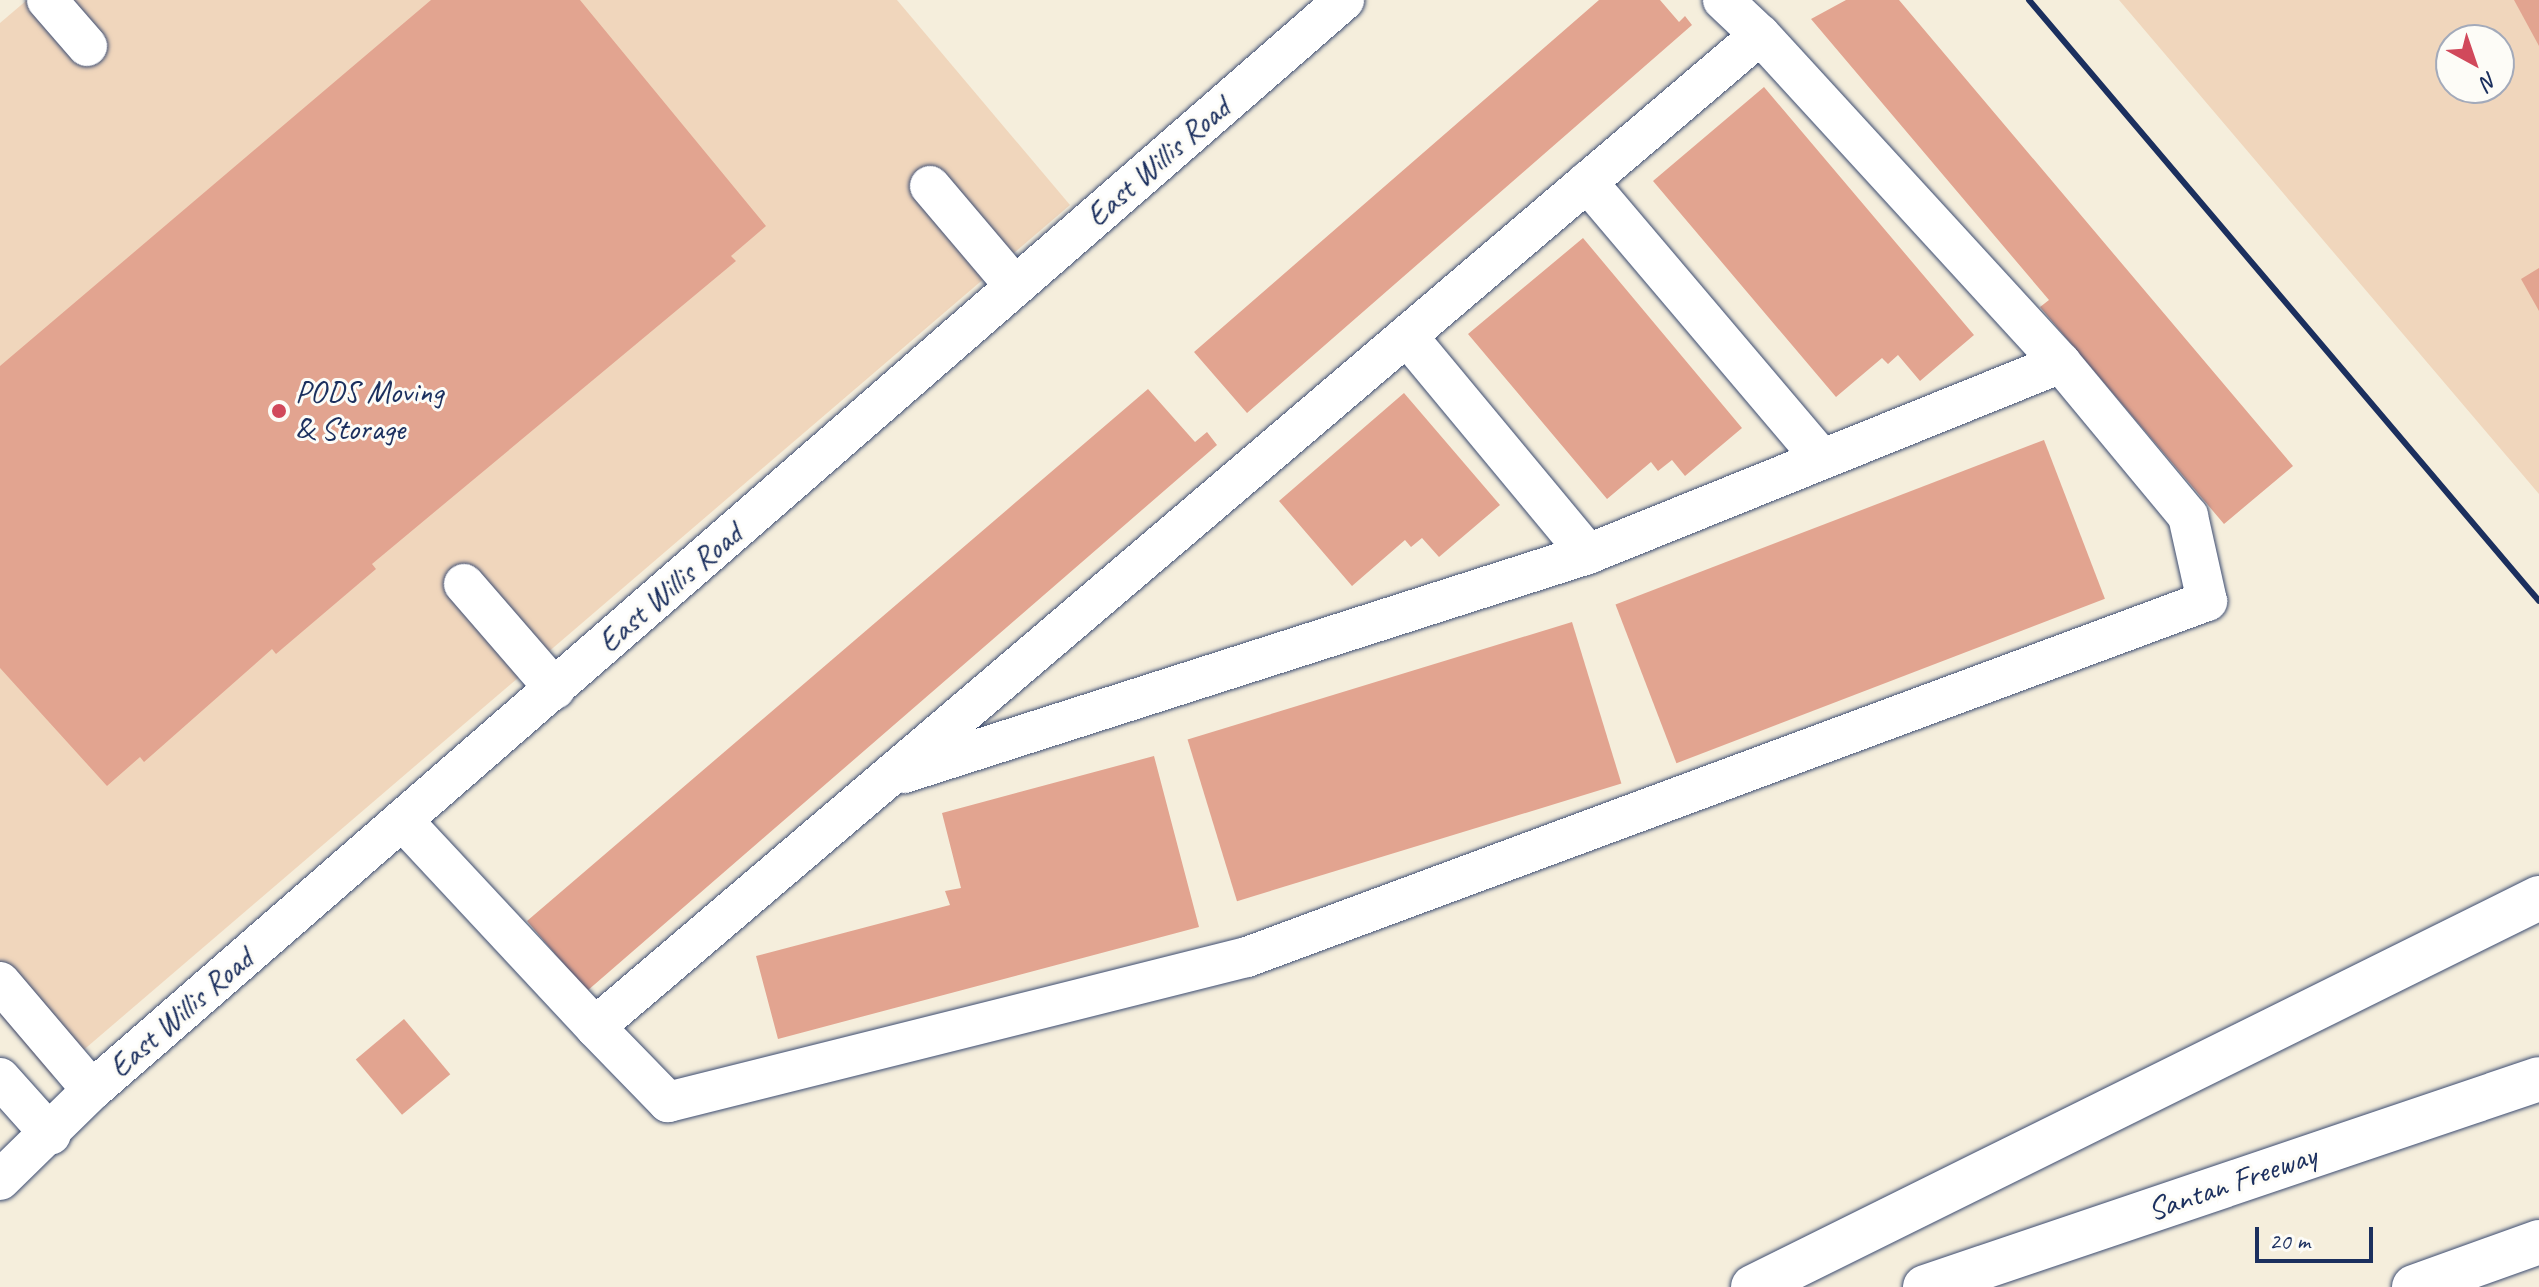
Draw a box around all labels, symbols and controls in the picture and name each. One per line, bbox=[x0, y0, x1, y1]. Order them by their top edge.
north arrow bbox=[2435, 24, 2515, 104]
text: N bbox=[2475, 66, 2503, 96]
street label: East Willis Road bbox=[1078, 89, 1238, 235]
place label: PODS Moving & Storage bbox=[295, 374, 443, 449]
marker: PODS Moving & Storage bbox=[270, 402, 288, 420]
street label: East Willis Road bbox=[590, 515, 750, 661]
street label: East Willis Road bbox=[101, 940, 261, 1086]
street label: Santan Freeway bbox=[2142, 1136, 2322, 1230]
scale bar bbox=[2259, 1211, 2377, 1261]
text: 20 m bbox=[2269, 1226, 2310, 1256]

